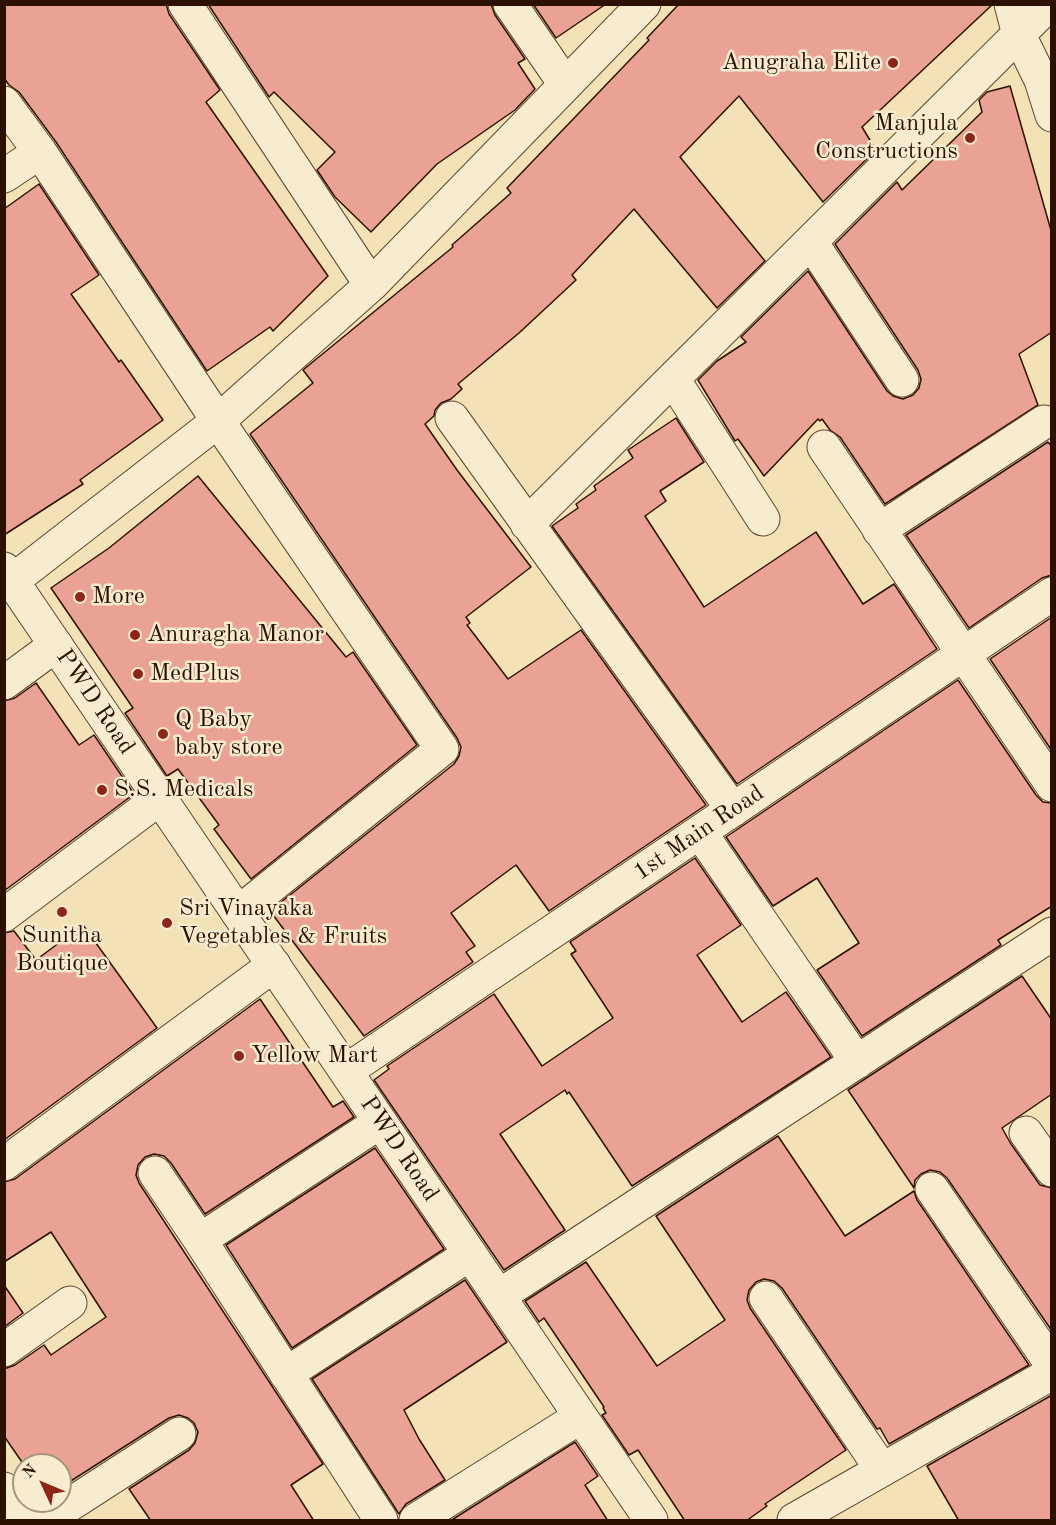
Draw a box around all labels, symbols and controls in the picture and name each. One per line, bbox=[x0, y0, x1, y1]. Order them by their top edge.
place label: Anugraha Elite bbox=[722, 49, 881, 77]
marker: Anugraha Elite bbox=[886, 56, 900, 70]
place label: Manjula Constructions bbox=[815, 110, 958, 166]
marker: Manjula Constructions bbox=[963, 131, 977, 145]
place label: More bbox=[92, 583, 145, 611]
marker: More bbox=[73, 590, 87, 604]
place label: Anuragha Manor bbox=[147, 621, 324, 649]
marker: Anuragha Manor bbox=[128, 628, 142, 642]
street label: PWD Road bbox=[49, 644, 141, 760]
place label: MedPlus bbox=[150, 660, 240, 688]
marker: MedPlus bbox=[131, 667, 145, 681]
place label: Q Baby baby store bbox=[175, 706, 282, 762]
marker: Q Baby baby store bbox=[156, 727, 170, 741]
place label: S.S. Medicals bbox=[114, 776, 253, 804]
street label: 1st Main Road bbox=[628, 779, 770, 887]
marker: S.S. Medicals bbox=[95, 783, 109, 797]
place label: Sri Vinayaka Vegetables & Fruits bbox=[179, 895, 387, 951]
marker: Sunitha Boutique bbox=[55, 905, 69, 919]
marker: Sri Vinayaka Vegetables & Fruits bbox=[160, 916, 174, 930]
place label: Sunitha Boutique bbox=[16, 922, 108, 978]
place label: Yellow Mart bbox=[251, 1042, 378, 1070]
marker: Yellow Mart bbox=[232, 1049, 246, 1063]
street label: PWD Road bbox=[353, 1091, 445, 1207]
north arrow bbox=[12, 1453, 72, 1513]
text: N bbox=[20, 1462, 40, 1482]

